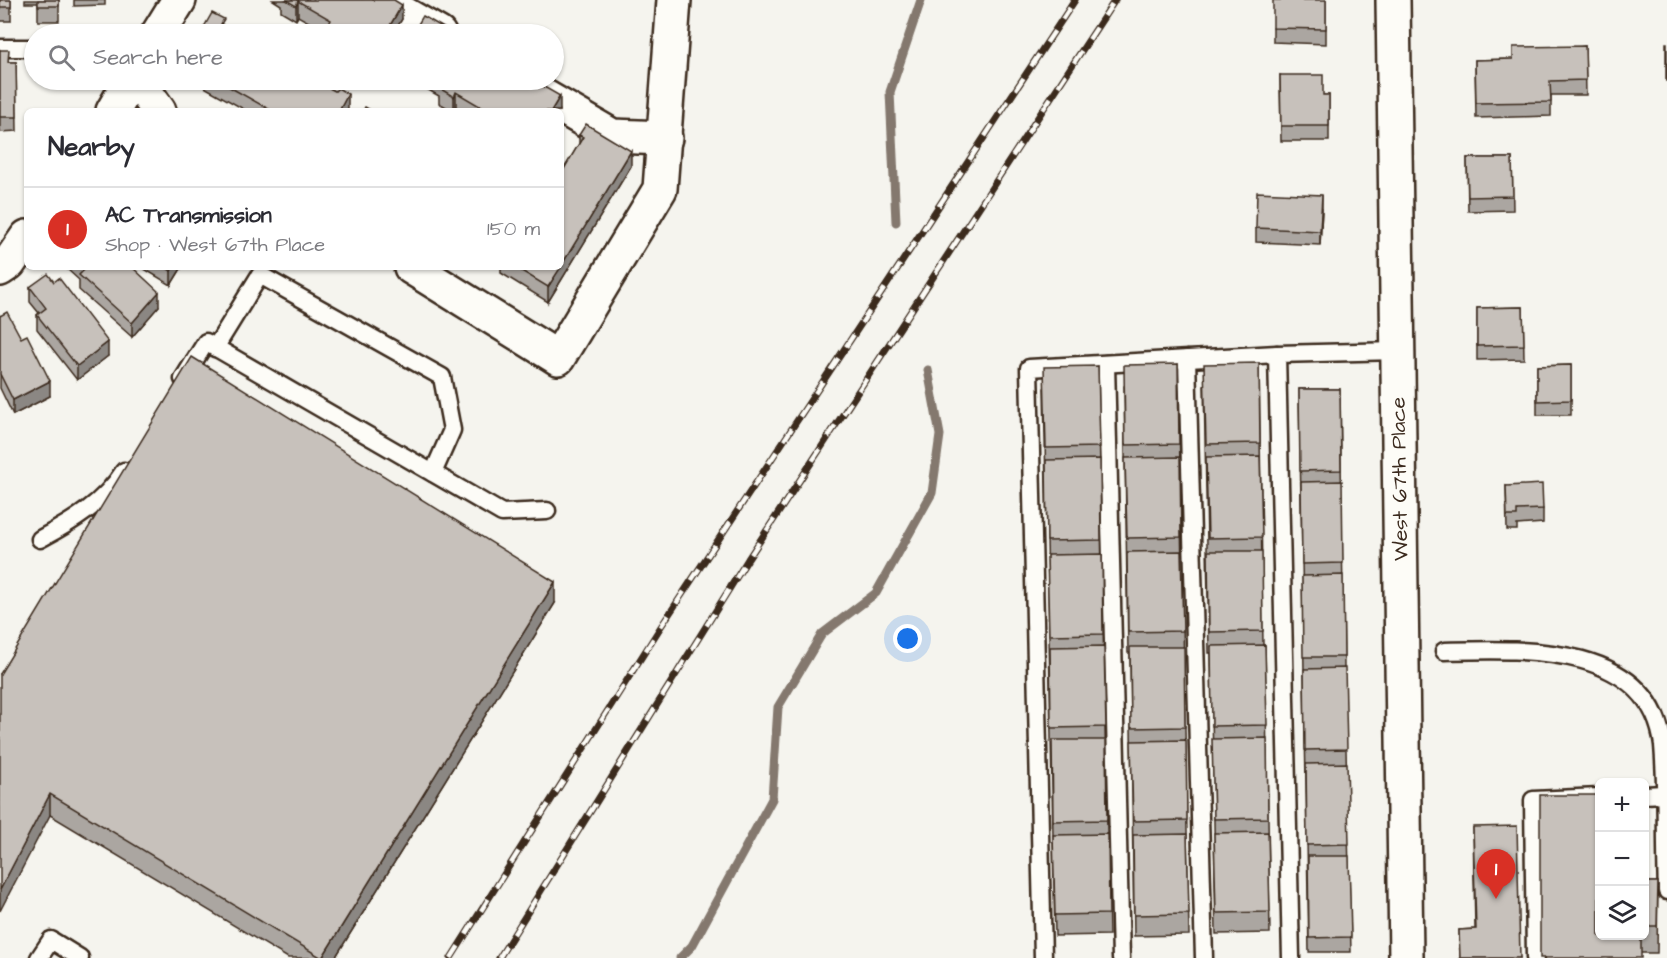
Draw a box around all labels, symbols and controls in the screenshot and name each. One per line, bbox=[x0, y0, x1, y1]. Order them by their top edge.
search box bbox=[24, 24, 564, 90]
icon: search bbox=[45, 41, 78, 74]
text: Search here bbox=[93, 42, 223, 73]
text: Nearby bbox=[48, 129, 135, 165]
text: AC Transmission bbox=[105, 200, 272, 231]
text: 1 bbox=[66, 215, 69, 243]
text: 150 m bbox=[487, 215, 540, 243]
text: Shop · West 67th Place bbox=[105, 231, 325, 259]
street label: West 67th Place bbox=[1384, 397, 1415, 561]
your location bbox=[893, 624, 922, 653]
map controls bbox=[1595, 778, 1649, 940]
button: + bbox=[1595, 778, 1649, 832]
button: − bbox=[1595, 832, 1649, 886]
pin: 1 bbox=[1476, 850, 1516, 899]
button: layers bbox=[1595, 886, 1649, 940]

